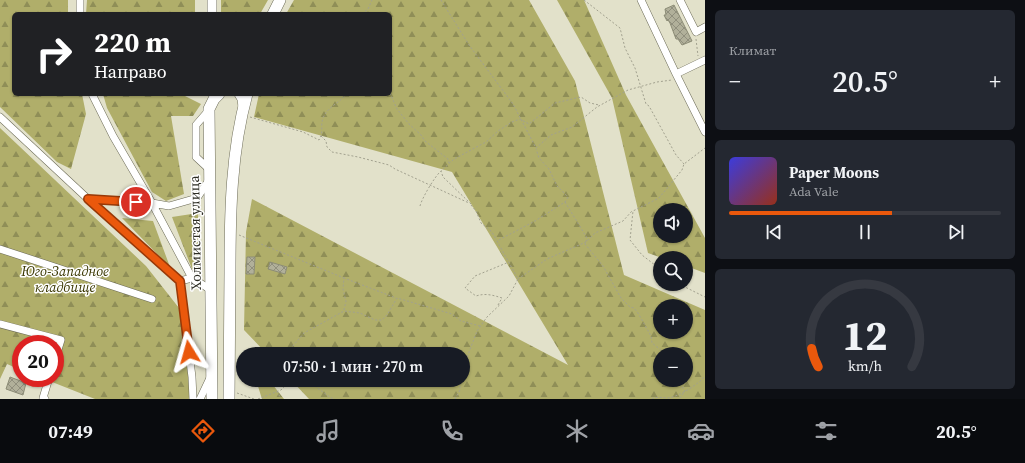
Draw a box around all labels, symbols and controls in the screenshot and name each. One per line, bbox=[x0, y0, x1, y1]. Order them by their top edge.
text: 220 m bbox=[94, 23, 171, 61]
icon: right bbox=[28, 28, 80, 80]
text: Климат bbox=[729, 42, 776, 59]
text: Направо bbox=[94, 59, 167, 84]
text: 20.5° bbox=[832, 61, 898, 102]
text: − bbox=[729, 66, 741, 96]
text: + bbox=[989, 66, 1001, 96]
text: Paper Moons bbox=[789, 162, 879, 183]
street label: Холмистая улица bbox=[184, 175, 206, 291]
text: Ada Vale bbox=[789, 183, 839, 200]
pin bbox=[119, 185, 153, 219]
icon: arrive bbox=[125, 191, 147, 213]
map controls bbox=[653, 203, 693, 387]
button: sound bbox=[653, 203, 693, 243]
icon: previous bbox=[763, 221, 785, 243]
icon: pause bbox=[854, 221, 876, 243]
icon: next bbox=[945, 221, 967, 243]
button: search bbox=[653, 251, 693, 291]
park label: Юго-Западное кладбище bbox=[20, 261, 109, 297]
button: + bbox=[653, 299, 693, 339]
text: 12 bbox=[842, 307, 888, 364]
position arrow bbox=[168, 331, 210, 373]
speed limit sign: 20 bbox=[12, 335, 64, 387]
button: − bbox=[653, 347, 693, 387]
text: 07:50 · 1 мин · 270 m bbox=[283, 356, 423, 377]
text: km/h bbox=[848, 356, 882, 376]
icon: directions bbox=[189, 417, 217, 445]
icon: music bbox=[314, 417, 342, 445]
icon: phone bbox=[438, 417, 466, 445]
icon: climate bbox=[563, 417, 591, 445]
icon: car bbox=[687, 417, 715, 445]
icon: filters bbox=[812, 417, 840, 445]
text: 07:49 bbox=[48, 419, 93, 444]
text: 20.5° bbox=[936, 419, 977, 444]

